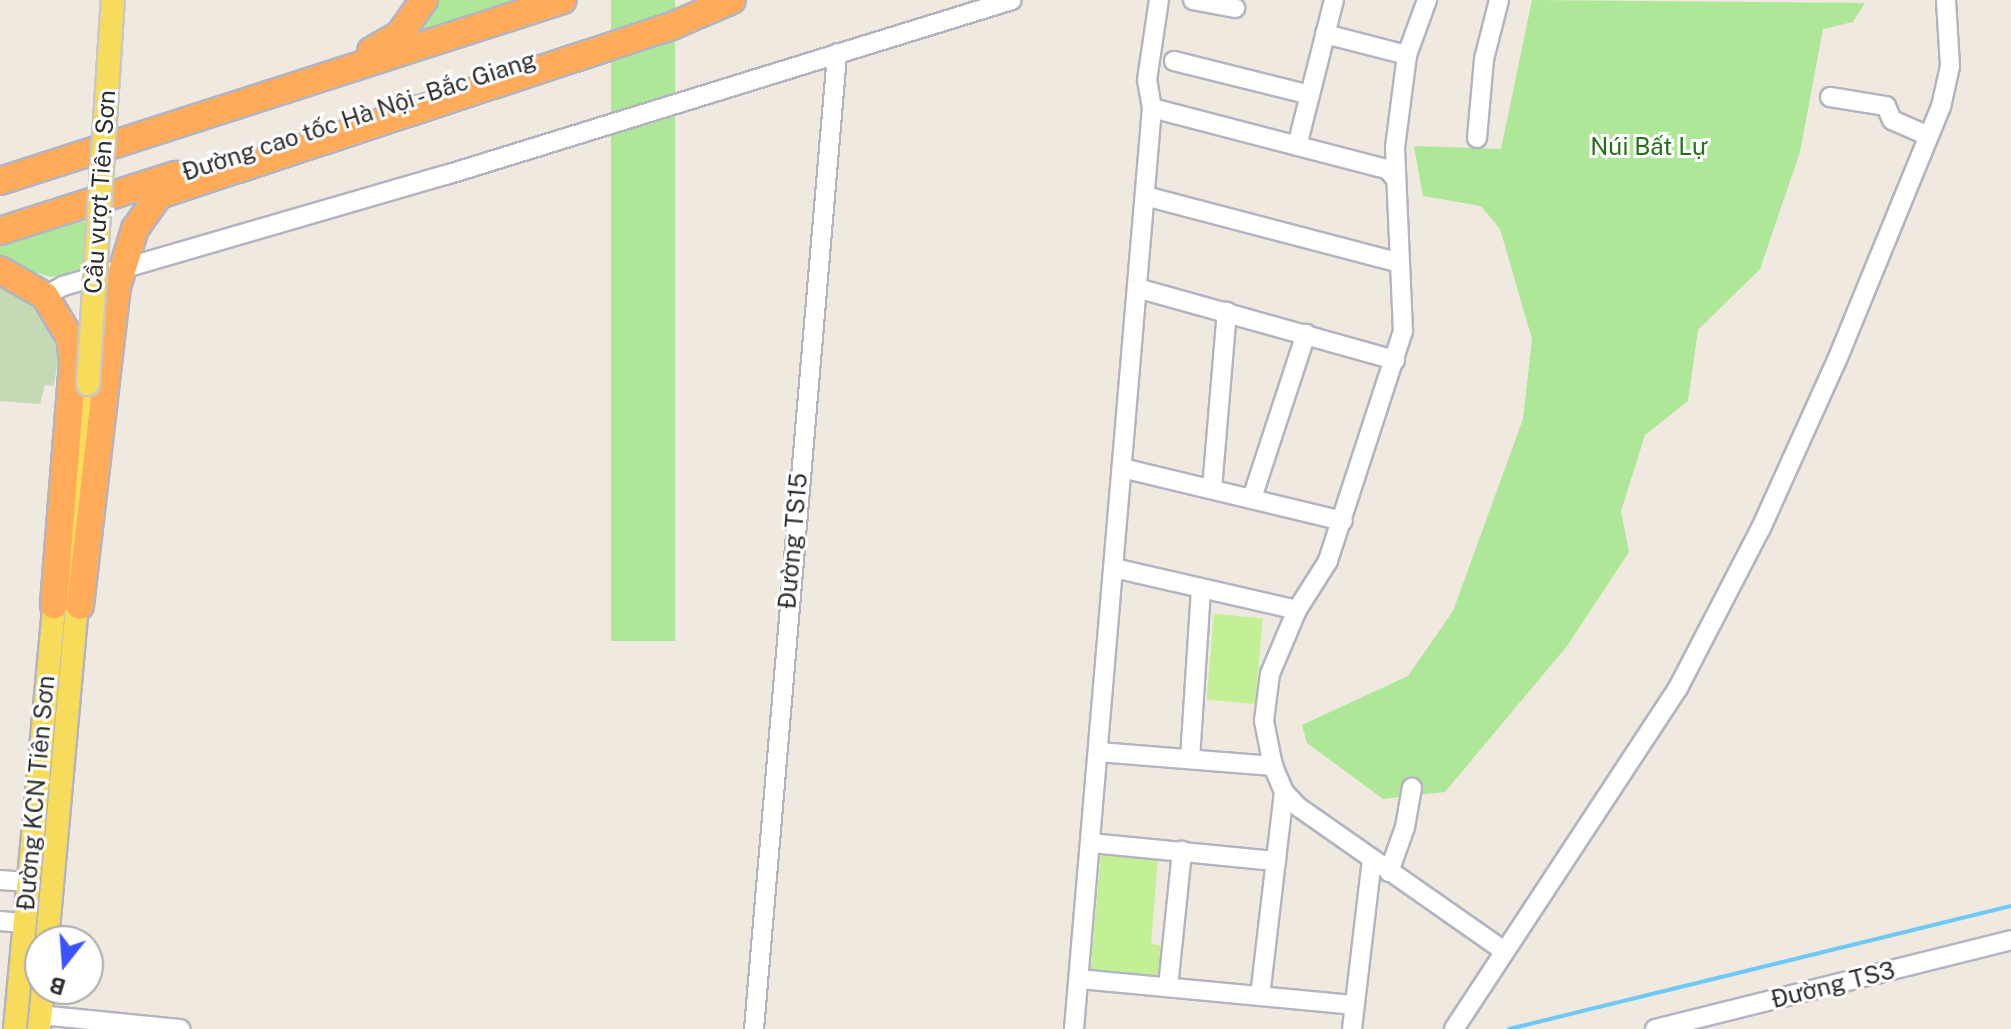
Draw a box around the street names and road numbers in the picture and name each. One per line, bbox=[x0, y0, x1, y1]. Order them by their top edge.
street label: Đường cao tốc Hà Nội - Bắc Giang bbox=[175, 44, 543, 188]
street label: Cầu vượt Tiên Sơn bbox=[79, 89, 121, 295]
street label: Đường TS15 bbox=[773, 472, 813, 610]
street label: Đường KCN Tiên Sơn bbox=[11, 674, 61, 912]
street label: Đường TS3 bbox=[1768, 956, 1898, 1014]

